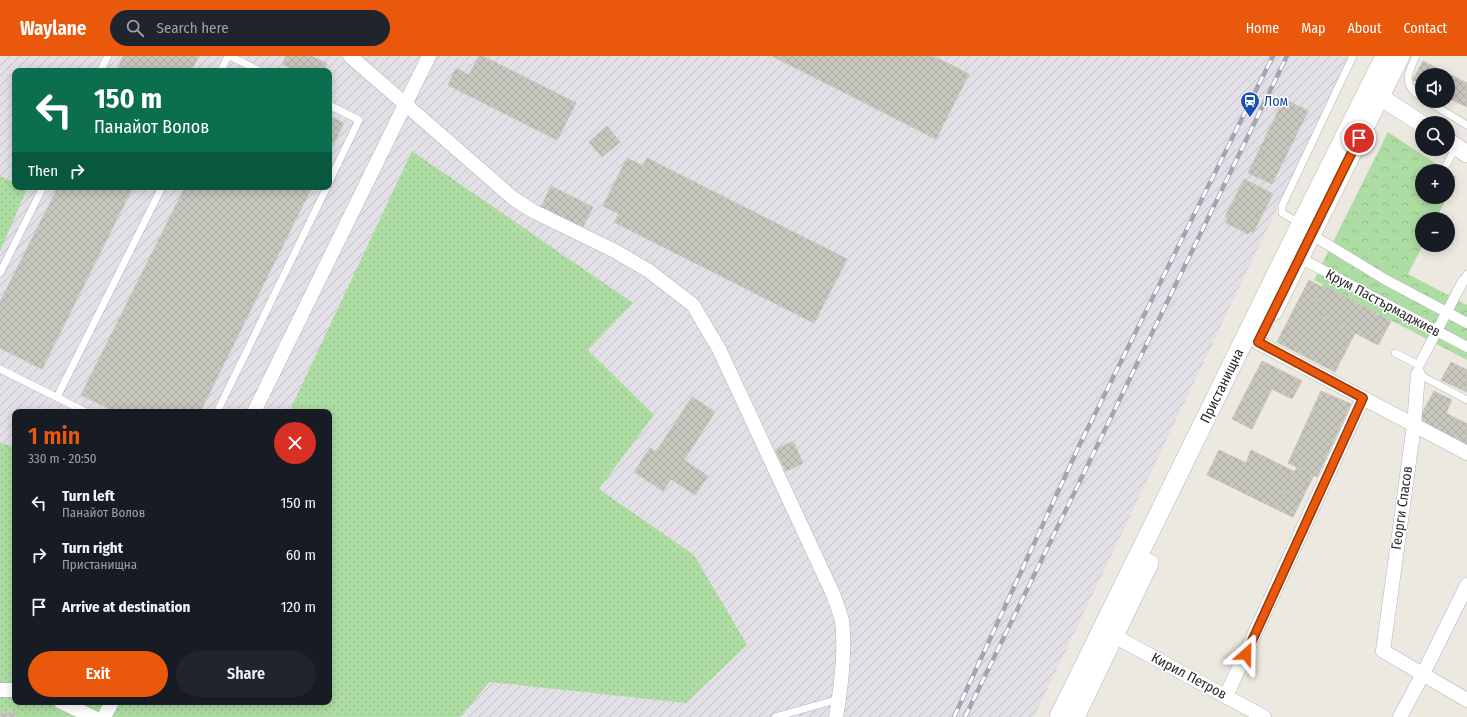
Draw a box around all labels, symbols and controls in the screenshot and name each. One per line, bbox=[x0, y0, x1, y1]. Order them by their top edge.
search box bbox=[110, 10, 390, 46]
text: Waylane bbox=[20, 17, 86, 40]
icon: search bbox=[124, 17, 146, 39]
text: Search here bbox=[156, 19, 229, 37]
text: Home bbox=[1246, 20, 1279, 37]
text: Map bbox=[1301, 20, 1325, 37]
text: About bbox=[1347, 20, 1382, 37]
text: Contact bbox=[1404, 20, 1447, 37]
map controls bbox=[1415, 68, 1455, 252]
button: sound bbox=[1415, 68, 1455, 108]
text: 150 m bbox=[94, 82, 162, 115]
icon: left bbox=[28, 84, 80, 136]
station icon: Лом bbox=[1239, 90, 1261, 118]
place label: Лом bbox=[1264, 93, 1288, 110]
text: Панайот Волов bbox=[94, 116, 209, 138]
button: search bbox=[1415, 116, 1455, 156]
pin bbox=[1342, 121, 1376, 155]
icon: arrive bbox=[1348, 127, 1370, 149]
icon: right bbox=[66, 160, 88, 182]
text: Then bbox=[28, 162, 58, 180]
button: + bbox=[1415, 164, 1455, 204]
button: − bbox=[1415, 212, 1455, 252]
street label: Крум Пастърмаджиев bbox=[1323, 265, 1443, 341]
street label: Пристанищна bbox=[1197, 346, 1247, 426]
text: 1 min bbox=[28, 422, 80, 450]
button: close bbox=[274, 422, 316, 464]
text: 330 m · 20:50 bbox=[28, 451, 96, 466]
street label: Георги Спасов bbox=[1388, 465, 1416, 551]
text: Turn left bbox=[62, 487, 115, 505]
icon: left bbox=[28, 492, 50, 514]
text: 150 m bbox=[280, 494, 316, 512]
text: Панайот Волов bbox=[62, 505, 145, 520]
text: Turn right bbox=[62, 539, 123, 557]
icon: right bbox=[28, 544, 50, 566]
text: 60 m bbox=[286, 546, 316, 564]
text: Пристанищна bbox=[62, 557, 137, 572]
icon: arrive bbox=[28, 596, 50, 618]
text: Arrive at destination bbox=[62, 598, 190, 616]
text: 120 m bbox=[281, 598, 316, 616]
position arrow bbox=[1225, 633, 1267, 675]
street label: Кирил Петров bbox=[1148, 649, 1230, 703]
button: Exit bbox=[28, 651, 168, 697]
button: Share bbox=[176, 651, 316, 697]

